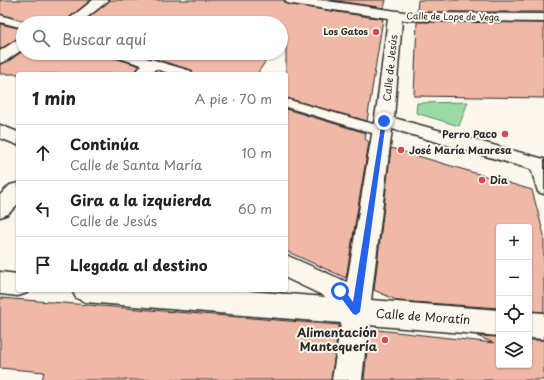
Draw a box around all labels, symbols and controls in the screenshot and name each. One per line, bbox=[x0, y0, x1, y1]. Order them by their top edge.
street label: Calle de Lope de Vega bbox=[406, 8, 500, 24]
search box bbox=[16, 16, 288, 60]
place label: Los Gatos bbox=[323, 24, 369, 38]
icon: search bbox=[30, 27, 52, 49]
text: Buscar aquí bbox=[62, 27, 146, 50]
marker: Los Gatos bbox=[371, 27, 381, 37]
street label: Calle de Jesús bbox=[379, 34, 400, 102]
text: 1 min bbox=[32, 85, 76, 111]
text: A pie · 70 m bbox=[195, 89, 272, 108]
route end bbox=[375, 112, 393, 130]
place label: Perro Paco bbox=[442, 126, 497, 141]
marker: Perro Paco bbox=[500, 129, 510, 139]
text: Continúa bbox=[70, 132, 139, 155]
icon: ahead bbox=[32, 142, 54, 164]
place label: José María Manresa bbox=[409, 142, 512, 157]
text: 10 m bbox=[242, 143, 272, 162]
marker: José María Manresa bbox=[396, 145, 406, 155]
text: Calle de Santa María bbox=[70, 155, 202, 174]
place label: Dia bbox=[490, 172, 508, 187]
marker: Dia bbox=[477, 175, 487, 185]
text: Gira a la izquierda bbox=[70, 188, 211, 211]
icon: left bbox=[32, 198, 54, 220]
text: 60 m bbox=[238, 199, 272, 218]
text: Calle de Jesús bbox=[70, 211, 157, 230]
map controls bbox=[496, 224, 532, 368]
button: + bbox=[496, 224, 532, 260]
text: Llegada al destino bbox=[70, 253, 208, 276]
icon: arrive bbox=[32, 254, 54, 276]
button: − bbox=[496, 260, 532, 296]
route start bbox=[331, 282, 349, 300]
button: locate bbox=[496, 296, 532, 332]
street label: Calle de Moratín bbox=[375, 304, 471, 328]
place label: Alimentación Mantequería bbox=[296, 323, 378, 355]
button: layers bbox=[496, 332, 532, 368]
marker: Alimentación Mantequería bbox=[380, 335, 390, 345]

